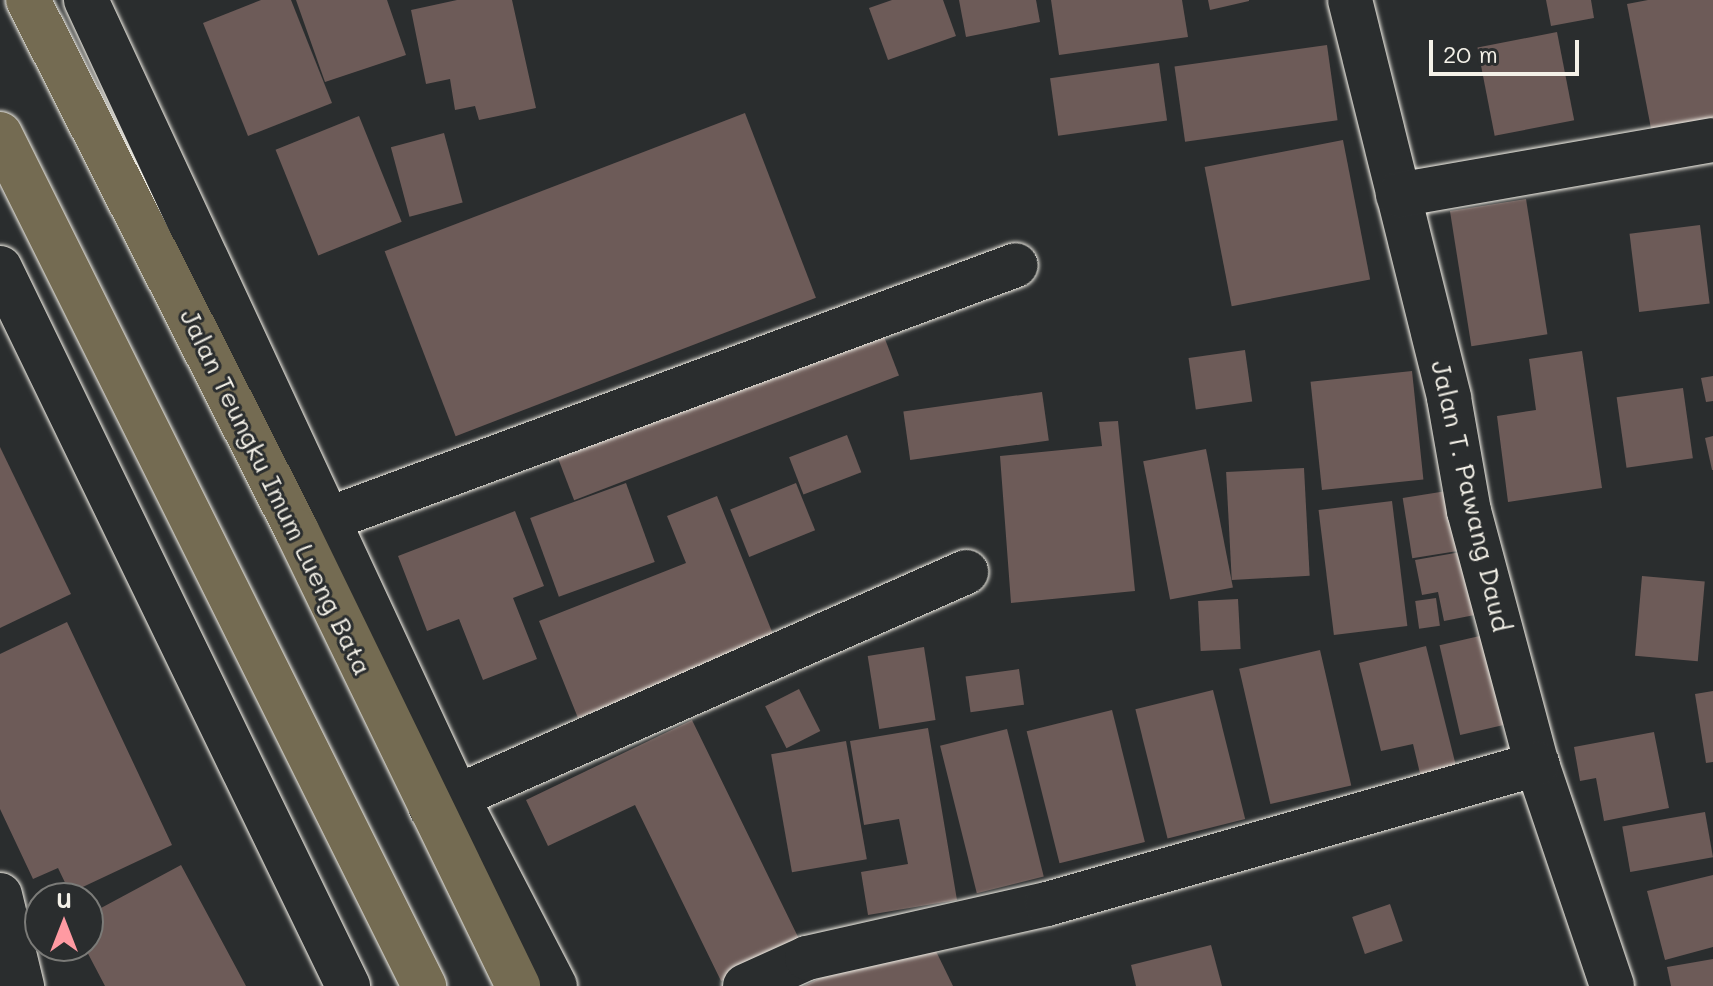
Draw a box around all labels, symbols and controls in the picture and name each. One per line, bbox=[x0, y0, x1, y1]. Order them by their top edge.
scale bar bbox=[1433, 24, 1583, 74]
text: 20 m bbox=[1443, 38, 1498, 69]
street label: Jalan Teungku Imum Lueng Bata bbox=[173, 304, 379, 680]
street label: Jalan T. Pawang Daud bbox=[1425, 357, 1517, 635]
north arrow bbox=[24, 882, 104, 962]
text: U bbox=[56, 885, 72, 914]

